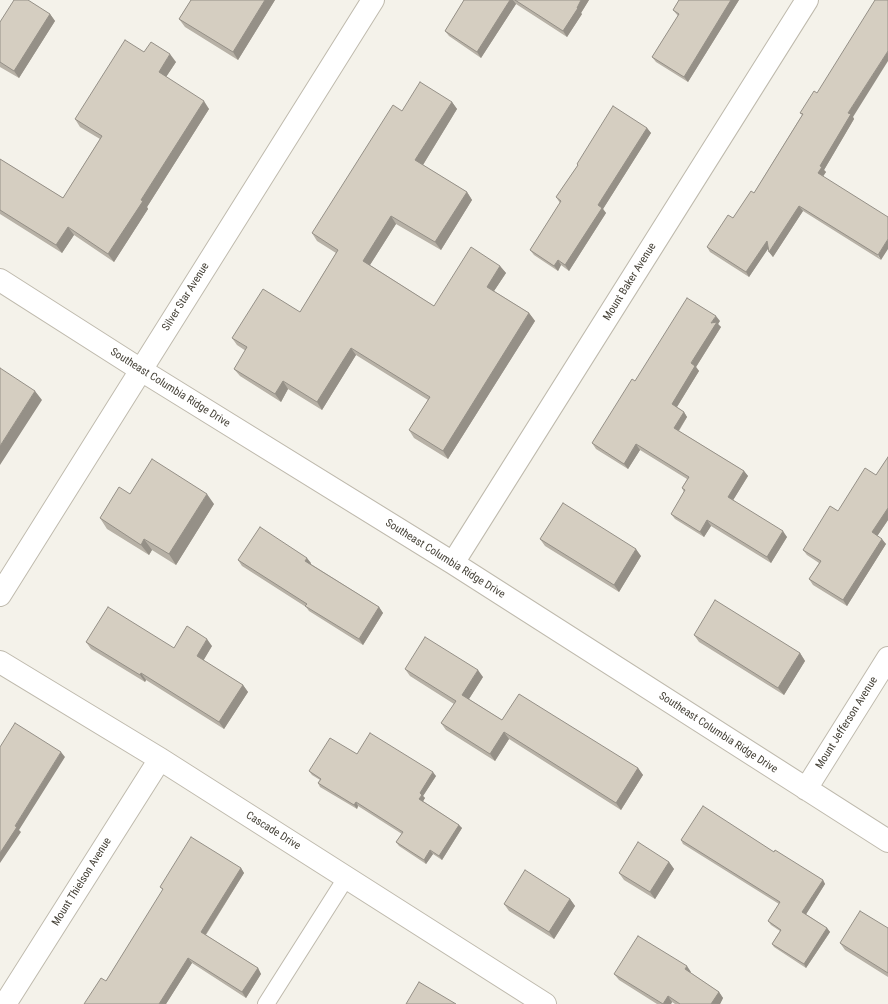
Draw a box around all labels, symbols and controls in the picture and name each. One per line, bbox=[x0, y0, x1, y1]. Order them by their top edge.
street label: Mount Baker Avenue bbox=[601, 241, 659, 323]
street label: Silver Star Avenue bbox=[160, 260, 212, 334]
street label: Southeast Columbia Ridge Drive bbox=[108, 346, 232, 430]
street label: Southeast Columbia Ridge Drive bbox=[383, 517, 507, 601]
street label: Mount Jefferson Avenue bbox=[813, 675, 881, 771]
street label: Southeast Columbia Ridge Drive bbox=[656, 690, 780, 776]
street label: Cascade Drive bbox=[243, 809, 303, 853]
street label: Mount Thielson Avenue bbox=[49, 835, 115, 929]

